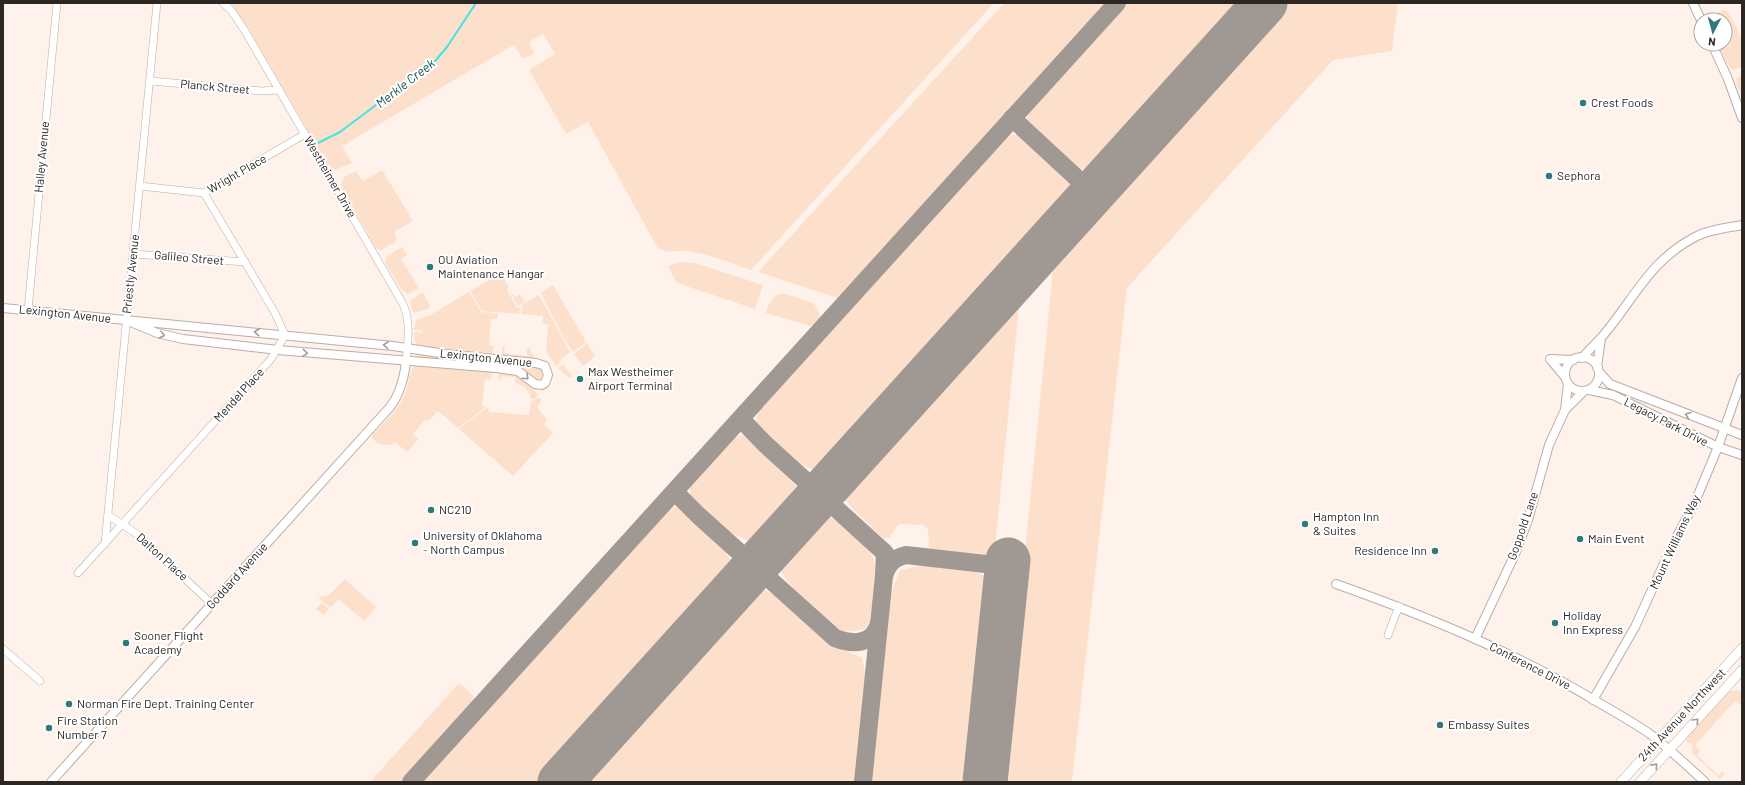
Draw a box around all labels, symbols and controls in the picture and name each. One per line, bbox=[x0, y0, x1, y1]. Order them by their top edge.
north arrow bbox=[1693, 12, 1733, 52]
text: N bbox=[1708, 36, 1716, 49]
water label: Merkle Creek bbox=[372, 55, 438, 111]
street label: Planck Street bbox=[180, 76, 250, 96]
place label: Crest Foods bbox=[1591, 95, 1653, 109]
marker: Crest Foods bbox=[1578, 98, 1588, 108]
street label: Halley Avenue bbox=[31, 121, 51, 193]
street label: Westheimer Drive bbox=[302, 133, 360, 220]
street label: Wright Place bbox=[204, 151, 269, 196]
place label: Sephora bbox=[1557, 168, 1600, 182]
marker: Sephora bbox=[1544, 171, 1554, 181]
street label: Priestly Avenue bbox=[119, 233, 141, 314]
street label: Galileo Street bbox=[154, 247, 225, 267]
place label: OU Aviation Maintenance Hangar bbox=[438, 252, 545, 280]
marker: OU Aviation Maintenance Hangar bbox=[425, 262, 435, 272]
street label: Lexington Avenue bbox=[18, 301, 112, 325]
one-way arrow bbox=[254, 328, 260, 337]
one-way arrow bbox=[159, 330, 166, 338]
one-way arrow bbox=[383, 341, 389, 350]
street label: Lexington Avenue bbox=[439, 345, 533, 369]
one-way arrow bbox=[302, 348, 308, 357]
street label: Mendel Place bbox=[210, 364, 266, 424]
place label: Max Westheimer Airport Terminal bbox=[588, 364, 674, 392]
one-way arrow bbox=[521, 372, 529, 380]
marker: Max Westheimer Airport Terminal bbox=[575, 374, 585, 384]
street label: Legacy Park Drive bbox=[1622, 394, 1711, 448]
one-way arrow bbox=[1684, 411, 1691, 419]
street label: Goppold Lane bbox=[1504, 490, 1540, 562]
street label: Mount Williams Way bbox=[1646, 492, 1702, 591]
place label: NC210 bbox=[439, 502, 472, 516]
marker: NC210 bbox=[426, 505, 436, 515]
place label: Hampton Inn & Suites bbox=[1313, 509, 1379, 537]
marker: Hampton Inn & Suites bbox=[1300, 519, 1310, 529]
place label: University of Oklahoma - North Campus bbox=[423, 528, 542, 556]
street label: Dalton Place bbox=[134, 529, 191, 583]
place label: Main Event bbox=[1588, 531, 1645, 545]
marker: Main Event bbox=[1575, 534, 1585, 544]
marker: University of Oklahoma - North Campus bbox=[410, 538, 420, 548]
street label: Goddard Avenue bbox=[203, 539, 270, 611]
place label: Residence Inn bbox=[1354, 543, 1427, 557]
marker: Residence Inn bbox=[1430, 546, 1440, 556]
place label: Holiday Inn Express bbox=[1563, 608, 1623, 636]
marker: Holiday Inn Express bbox=[1550, 618, 1560, 628]
place label: Sooner Flight Academy bbox=[134, 628, 204, 656]
marker: Sooner Flight Academy bbox=[121, 638, 131, 648]
street label: Conference Drive bbox=[1488, 639, 1573, 692]
street label: 24th Avenue Northwest bbox=[1635, 665, 1728, 764]
place label: Norman Fire Dept. Training Center bbox=[77, 696, 255, 710]
marker: Norman Fire Dept. Training Center bbox=[64, 699, 74, 709]
place label: Fire Station Number 7 bbox=[57, 713, 118, 741]
place label: Embassy Suites bbox=[1448, 717, 1530, 731]
one-way arrow bbox=[1691, 718, 1698, 726]
marker: Embassy Suites bbox=[1435, 720, 1445, 730]
marker: Fire Station Number 7 bbox=[44, 723, 54, 733]
one-way arrow bbox=[1650, 763, 1657, 771]

